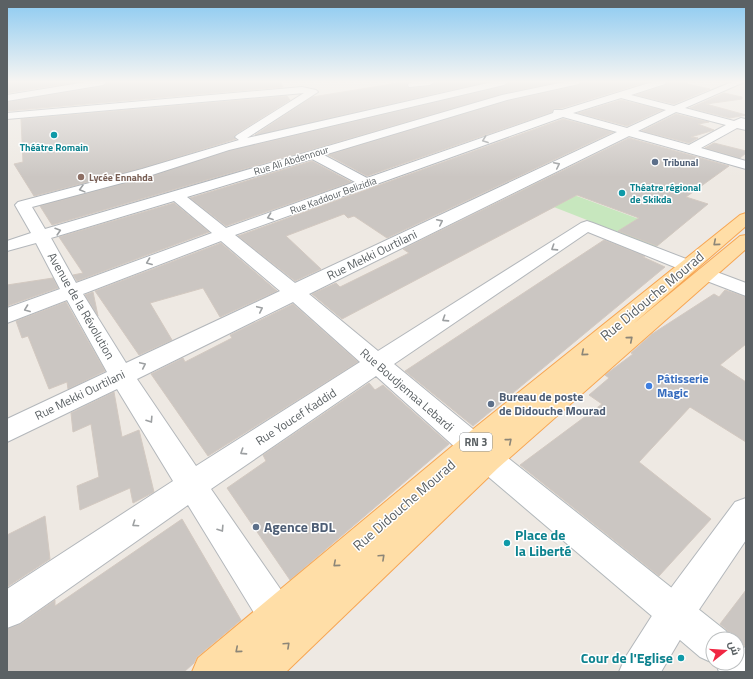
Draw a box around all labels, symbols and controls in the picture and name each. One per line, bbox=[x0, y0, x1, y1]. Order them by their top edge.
marker: Théâtre Romain bbox=[49, 130, 59, 140]
one-way arrow bbox=[482, 135, 489, 144]
place label: Théâtre Romain bbox=[20, 140, 88, 155]
street label: Rue Ali Abdennour bbox=[252, 142, 331, 179]
place label: Tribunal bbox=[663, 155, 699, 170]
marker: Tribunal bbox=[650, 157, 660, 167]
one-way arrow bbox=[553, 163, 561, 170]
place label: Lycée Ennahda bbox=[89, 170, 153, 185]
marker: Lycée Ennahda bbox=[76, 172, 86, 182]
street label: Rue Kaddour Belizidia bbox=[288, 173, 379, 218]
place label: Théatre régional de Skikda bbox=[630, 180, 701, 207]
one-way arrow bbox=[79, 184, 86, 193]
marker: Théatre régional de Skikda bbox=[617, 188, 627, 198]
one-way arrow bbox=[267, 212, 274, 220]
one-way arrow bbox=[436, 219, 444, 227]
street label: Rue Mekki Ourtilani bbox=[323, 224, 420, 285]
one-way arrow bbox=[54, 227, 61, 236]
one-way arrow bbox=[713, 238, 721, 245]
one-way arrow bbox=[551, 243, 558, 250]
street label: Rue Didouche Mourad bbox=[595, 246, 708, 345]
street label: Avenue de la Révolution bbox=[43, 249, 120, 363]
one-way arrow bbox=[145, 258, 152, 266]
one-way arrow bbox=[24, 304, 31, 312]
one-way arrow bbox=[256, 306, 263, 314]
one-way arrow bbox=[442, 314, 449, 322]
one-way arrow bbox=[625, 336, 632, 343]
street label: Rue Boudjemaa Lebardi bbox=[356, 343, 459, 436]
one-way arrow bbox=[581, 348, 588, 355]
one-way arrow bbox=[138, 362, 146, 370]
street label: Rue Mekki Ourtilani bbox=[31, 364, 128, 425]
place label: Pâtisserie Magic bbox=[657, 369, 709, 402]
marker: Pâtisserie Magic bbox=[644, 381, 654, 391]
street label: Rue Youcef Kaddid bbox=[252, 383, 340, 450]
place label: Bureau de poste de Didouche Mourad bbox=[499, 387, 606, 420]
marker: Bureau de poste de Didouche Mourad bbox=[486, 399, 496, 409]
one-way arrow bbox=[146, 416, 153, 423]
road number: RN 3 bbox=[460, 433, 492, 451]
one-way arrow bbox=[505, 439, 512, 446]
one-way arrow bbox=[240, 447, 247, 454]
street label: Rue Didouche Mourad bbox=[348, 454, 460, 555]
place label: Agence BDL bbox=[264, 516, 336, 537]
one-way arrow bbox=[132, 519, 139, 526]
marker: Agence BDL bbox=[251, 522, 261, 532]
place label: Place de la Liberté bbox=[515, 524, 571, 561]
one-way arrow bbox=[216, 525, 224, 532]
marker: Place de la Liberté bbox=[502, 538, 512, 548]
one-way arrow bbox=[378, 555, 385, 562]
one-way arrow bbox=[333, 560, 340, 567]
north arrow bbox=[705, 631, 745, 671]
text: ش bbox=[725, 639, 744, 657]
one-way arrow bbox=[282, 643, 290, 650]
one-way arrow bbox=[235, 645, 242, 652]
place label: Cour de l'Eglise bbox=[581, 647, 673, 668]
marker: Cour de l'Eglise bbox=[676, 653, 686, 663]

